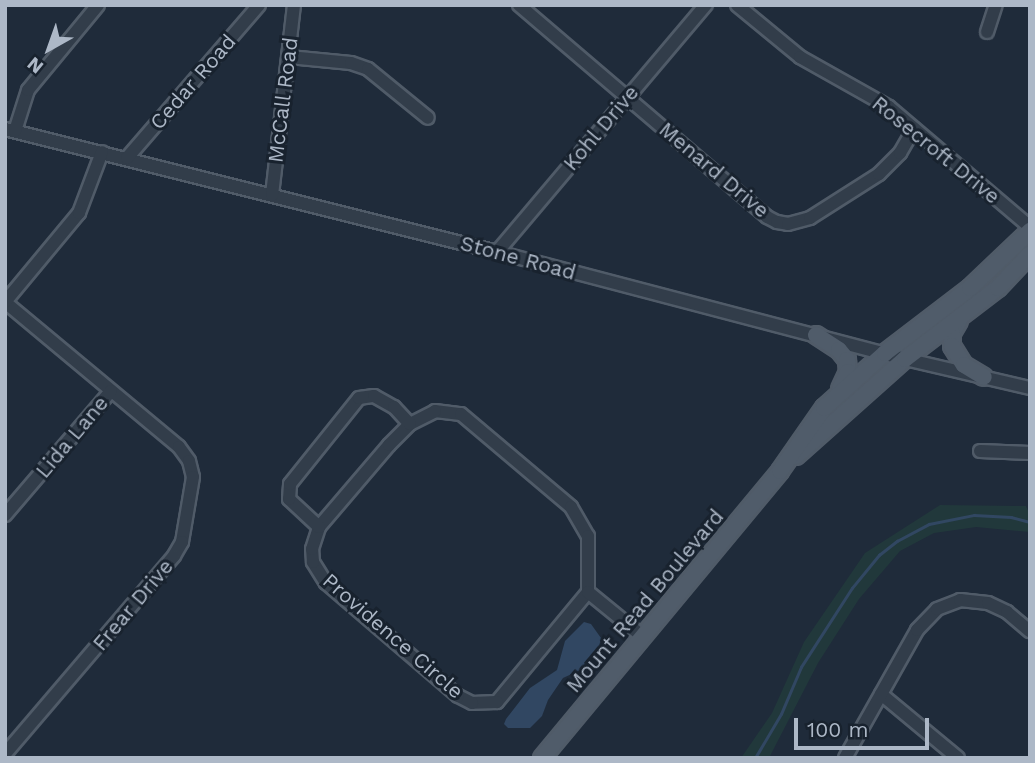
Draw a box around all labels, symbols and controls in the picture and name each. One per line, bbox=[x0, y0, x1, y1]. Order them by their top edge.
north arrow bbox=[14, 14, 84, 84]
street label: Cedar Road bbox=[145, 29, 241, 135]
street label: McCall Road bbox=[263, 35, 303, 165]
text: N bbox=[22, 52, 48, 79]
street label: Kohl Drive bbox=[558, 80, 644, 176]
street label: Rosecroft Drive bbox=[867, 91, 1005, 209]
street label: Menard Drive bbox=[654, 117, 774, 223]
street label: Stone Road bbox=[458, 231, 578, 285]
street label: Lida Lane bbox=[30, 391, 114, 483]
street label: Mount Read Boulevard bbox=[561, 504, 729, 698]
street label: Frear Drive bbox=[87, 554, 179, 656]
street label: Providence Circle bbox=[318, 568, 468, 704]
scale bar bbox=[797, 704, 932, 748]
text: 100 m bbox=[807, 717, 869, 742]

